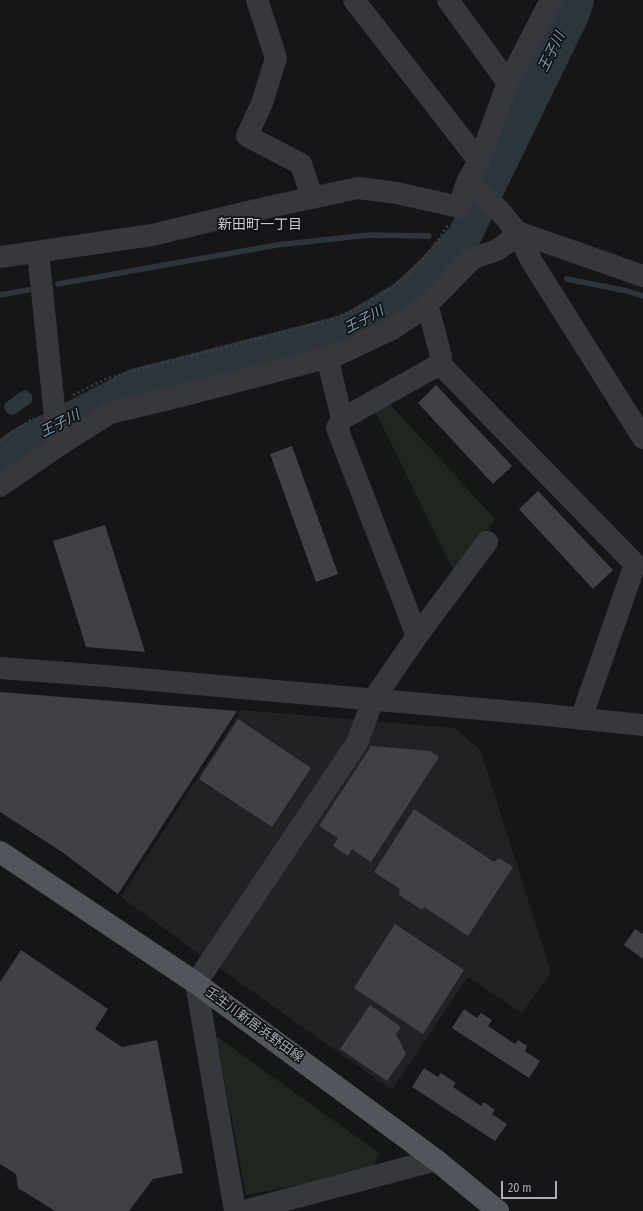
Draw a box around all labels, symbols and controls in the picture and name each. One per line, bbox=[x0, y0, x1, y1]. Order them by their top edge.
water label: 王子川 bbox=[535, 29, 569, 75]
district label: 新田町一丁目 bbox=[218, 217, 302, 233]
water label: 王子川 bbox=[342, 303, 386, 337]
water label: 王子川 bbox=[37, 407, 83, 441]
street label: 壬生川新居浜野田線 bbox=[202, 984, 306, 1066]
scale bar bbox=[503, 1173, 559, 1199]
text: 20 m bbox=[508, 1181, 532, 1195]

